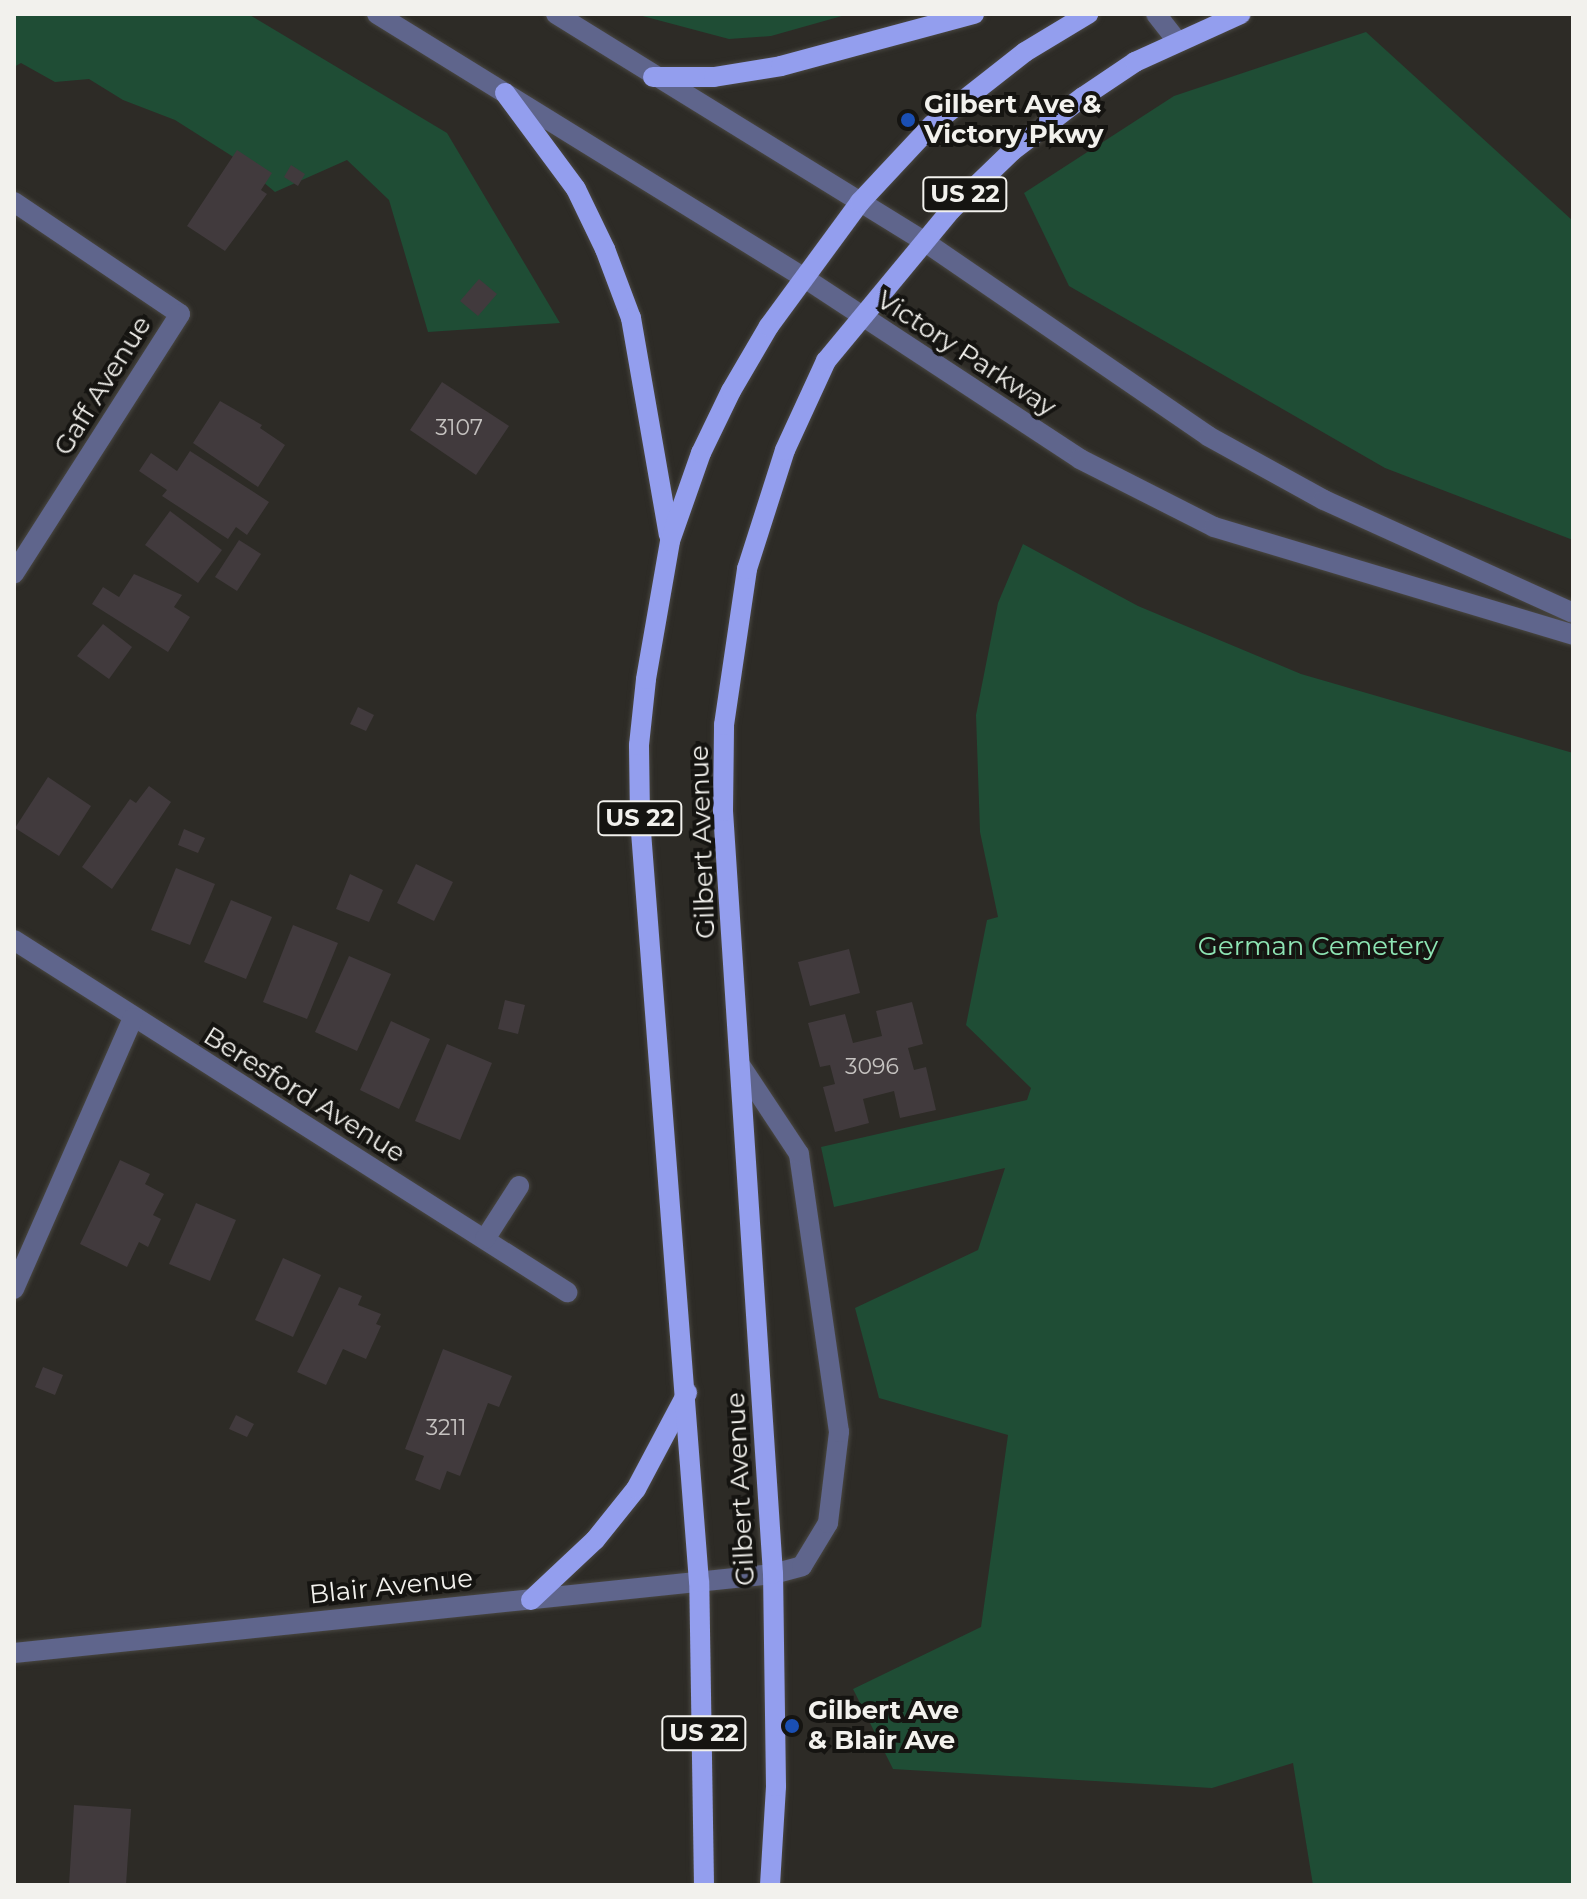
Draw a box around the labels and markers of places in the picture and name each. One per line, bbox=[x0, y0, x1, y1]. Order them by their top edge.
place label: Gilbert Ave & Victory Pkwy bbox=[924, 89, 1103, 150]
marker: Gilbert Ave & Victory Pkwy bbox=[899, 111, 917, 129]
place label: Gilbert Ave & Blair Ave bbox=[808, 1695, 959, 1756]
marker: Gilbert Ave & Blair Ave bbox=[783, 1717, 801, 1735]

